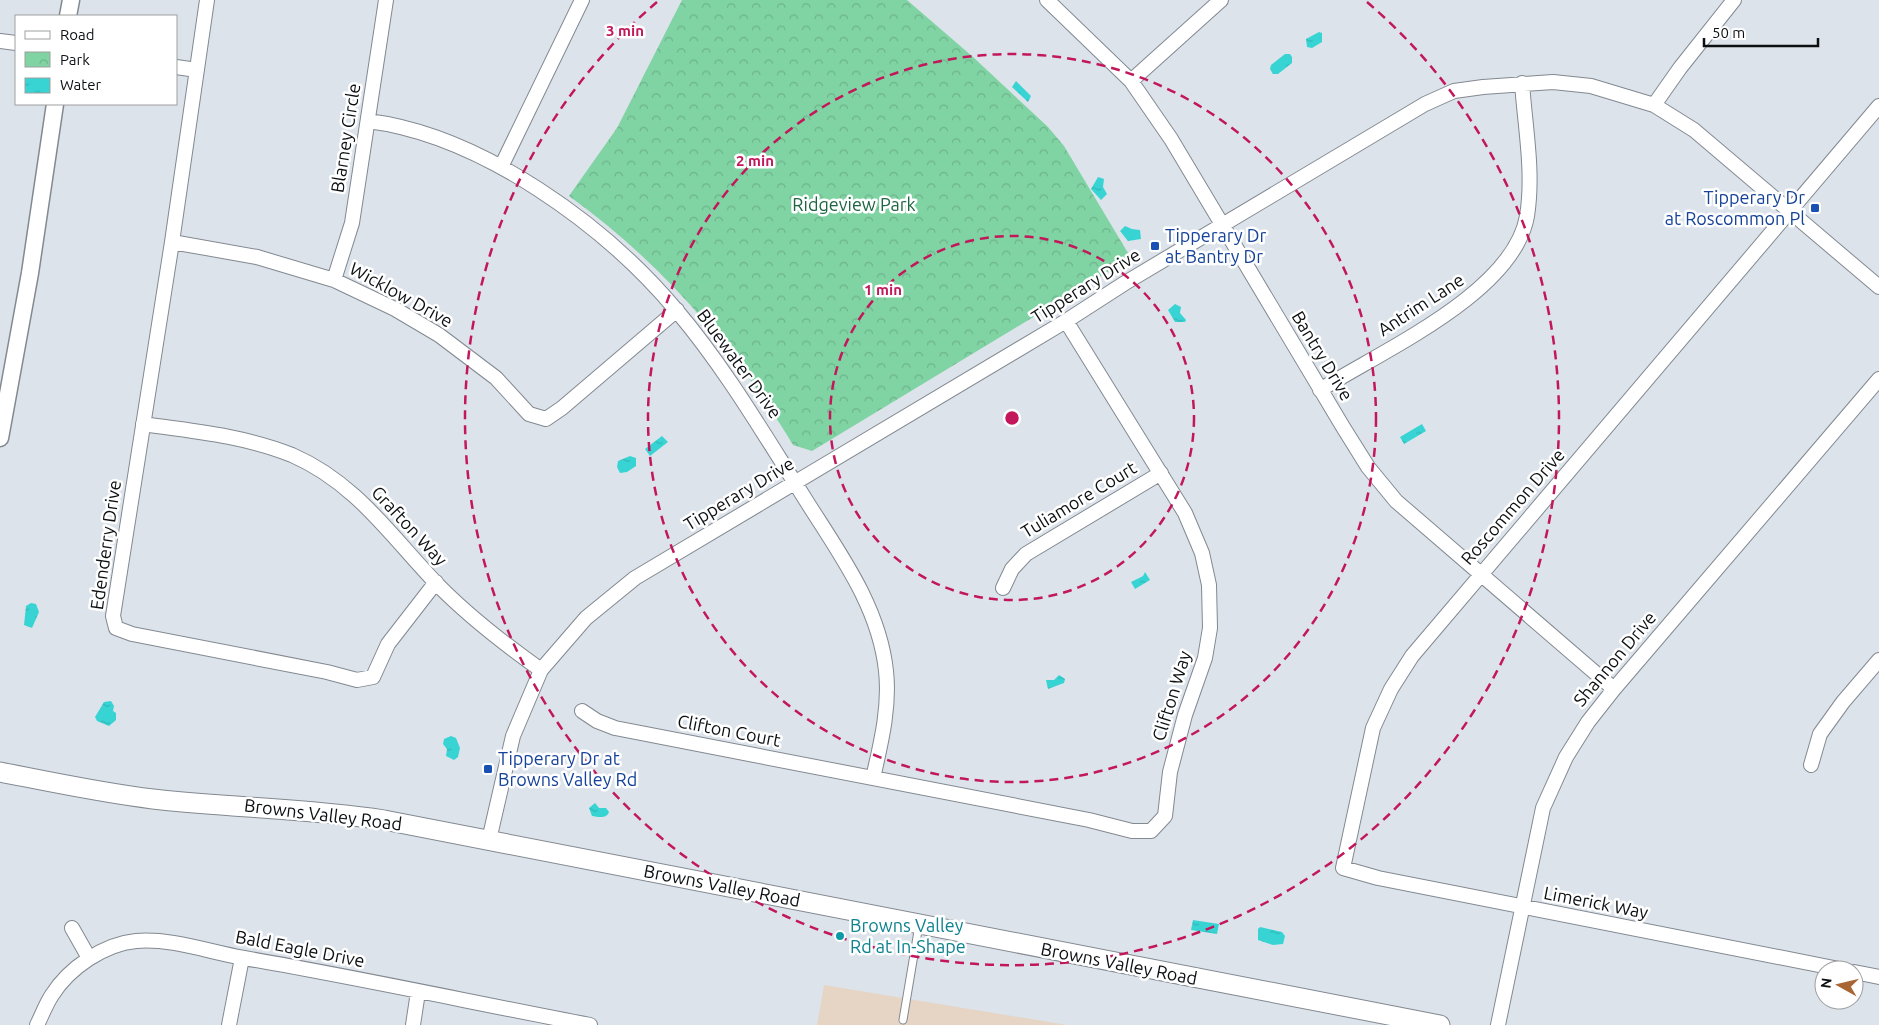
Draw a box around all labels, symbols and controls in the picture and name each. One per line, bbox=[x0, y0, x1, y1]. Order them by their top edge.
legend bbox=[15, 15, 178, 105]
scale bar bbox=[1704, 15, 1818, 47]
text: 3 min bbox=[606, 22, 644, 39]
text: 50 m bbox=[1712, 24, 1745, 41]
text: Road bbox=[60, 26, 95, 43]
text: Park bbox=[60, 51, 90, 68]
text: Water bbox=[60, 76, 101, 93]
street label: Blarney Circle bbox=[326, 82, 364, 194]
text: 2 min bbox=[736, 152, 774, 169]
place label: Tipperary Dr at Roscommon Pl bbox=[1665, 187, 1805, 228]
park label: Ridgeview Park bbox=[792, 194, 916, 214]
marker: Tipperary Dr at Roscommon Pl bbox=[1809, 202, 1821, 214]
place label: Tipperary Dr at Bantry Dr bbox=[1165, 225, 1267, 266]
marker: Tipperary Dr at Bantry Dr bbox=[1149, 240, 1161, 252]
street label: Tipperary Drive bbox=[1027, 244, 1144, 327]
street label: Wicklow Drive bbox=[346, 258, 457, 331]
street label: Antrim Lane bbox=[1374, 269, 1467, 339]
text: 1 min bbox=[864, 281, 902, 298]
street label: Bluewater Drive bbox=[694, 305, 786, 422]
street label: Bantry Drive bbox=[1288, 307, 1357, 404]
centre of rings bbox=[1003, 409, 1021, 427]
street label: Roscommon Drive bbox=[1457, 444, 1568, 568]
street label: Tipperary Drive bbox=[680, 453, 797, 534]
street label: Tuliamore Court bbox=[1017, 457, 1140, 541]
street label: Edenderry Drive bbox=[86, 479, 124, 611]
street label: Grafton Way bbox=[368, 482, 452, 569]
street label: Shannon Drive bbox=[1569, 607, 1659, 710]
street label: Clifton Way bbox=[1148, 648, 1194, 743]
street label: Clifton Court bbox=[676, 710, 782, 750]
place label: Tipperary Dr at Browns Valley Rd bbox=[498, 748, 637, 789]
marker: Tipperary Dr at Browns Valley Rd bbox=[482, 763, 494, 775]
street label: Browns Valley Road bbox=[243, 794, 403, 834]
street label: Browns Valley Road bbox=[642, 860, 802, 910]
street label: Limerick Way bbox=[1542, 882, 1650, 922]
place label: Browns Valley Rd at In-Shape bbox=[850, 915, 966, 956]
street label: Bald Eagle Drive bbox=[234, 926, 366, 970]
marker: Browns Valley Rd at In-Shape bbox=[834, 930, 846, 942]
street label: Browns Valley Road bbox=[1039, 938, 1199, 988]
north arrow bbox=[1814, 960, 1864, 1010]
text: N bbox=[1817, 977, 1835, 989]

